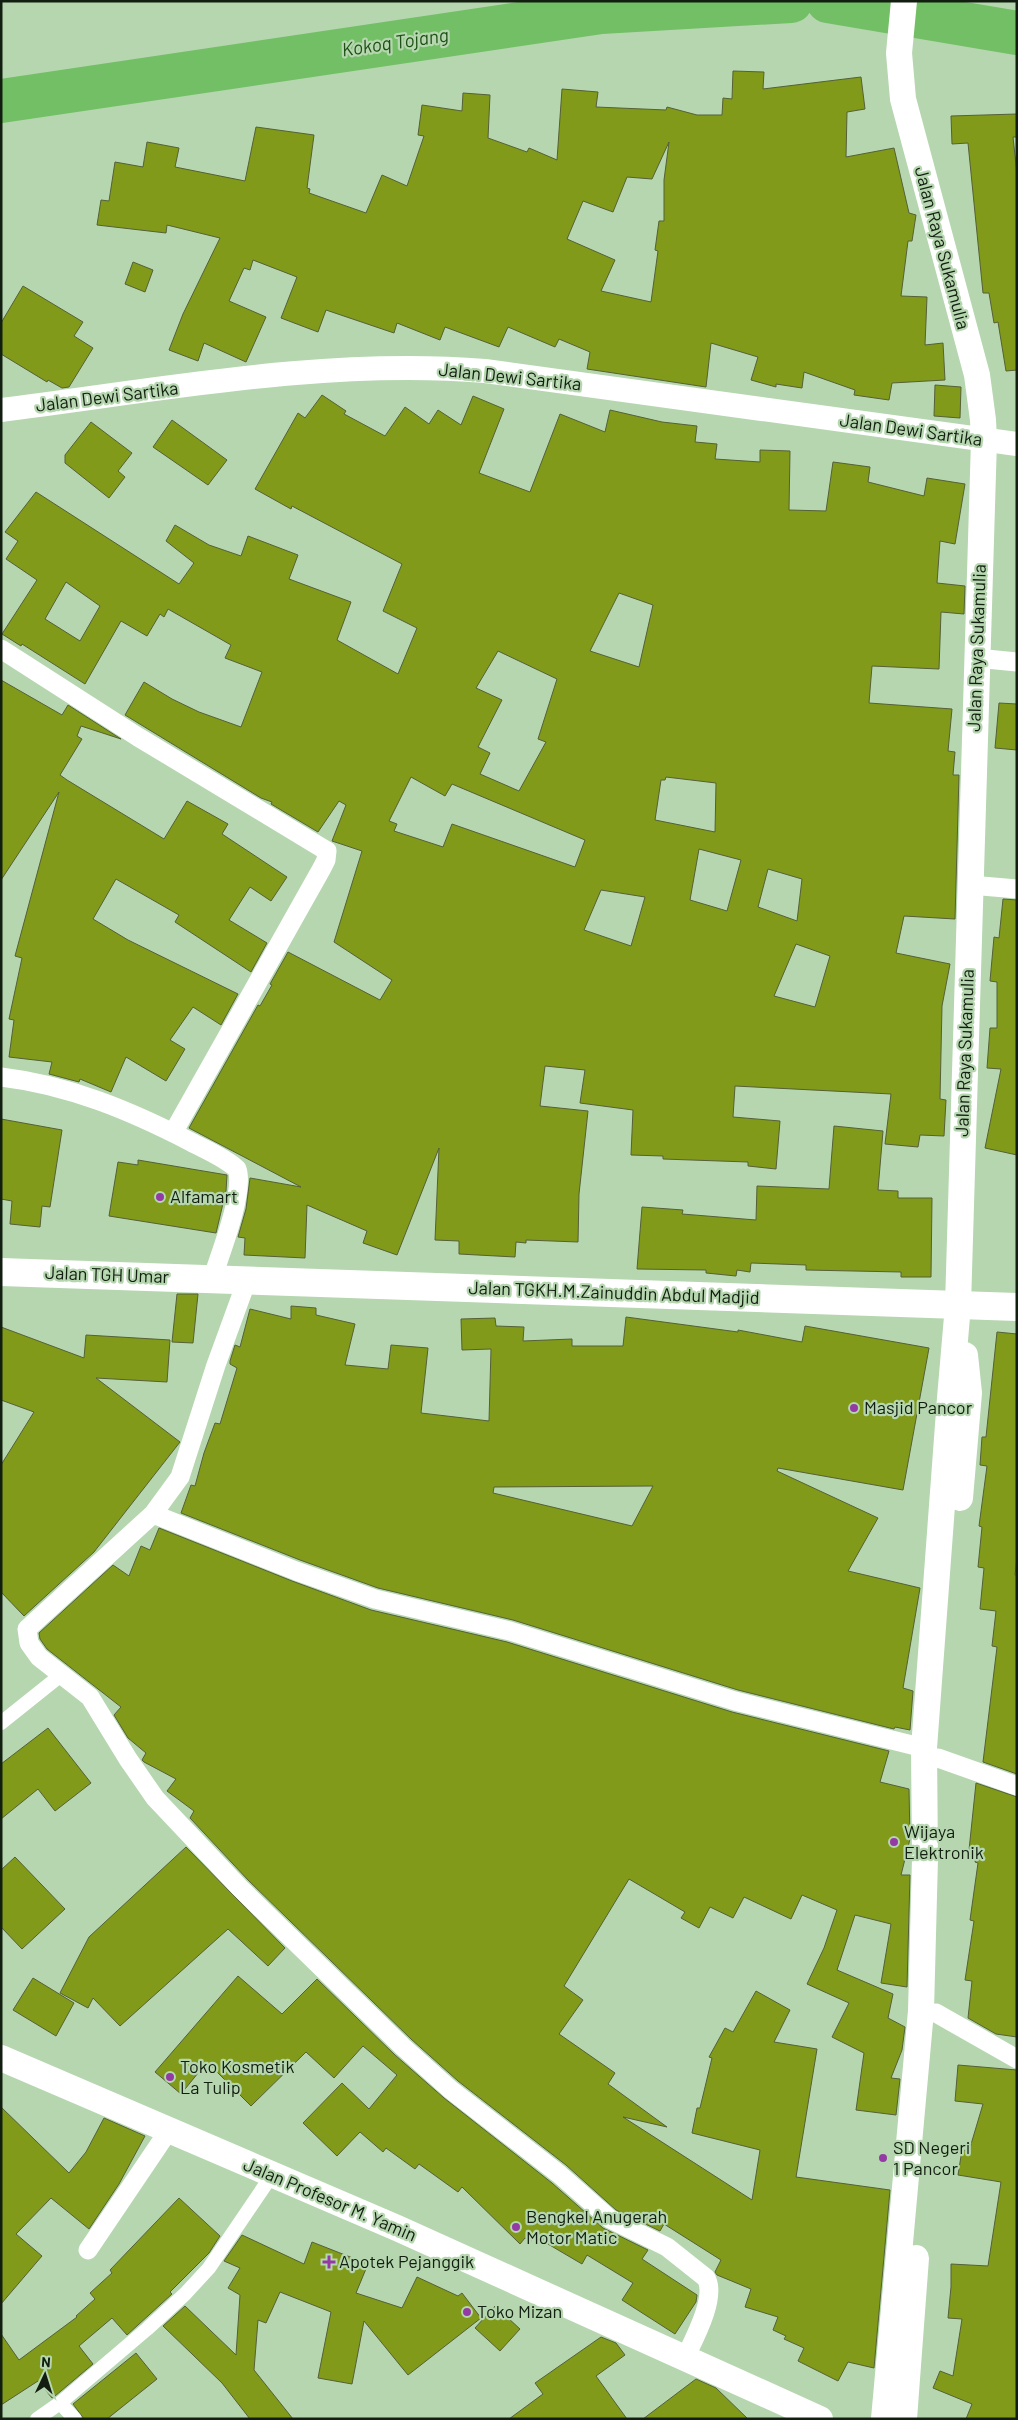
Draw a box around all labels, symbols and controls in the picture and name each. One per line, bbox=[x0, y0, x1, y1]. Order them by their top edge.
water label: Kokoq Tojang bbox=[340, 23, 450, 60]
street label: Jalan Raya Sukamulia bbox=[911, 164, 975, 332]
street label: Jalan Dewi Sartika bbox=[438, 358, 583, 394]
street label: Jalan Dewi Sartika bbox=[34, 376, 179, 416]
street label: Jalan Dewi Sartika bbox=[839, 408, 984, 450]
street label: Jalan Raya Sukamulia bbox=[962, 564, 990, 732]
street label: Jalan Raya Sukamulia bbox=[950, 969, 978, 1137]
place label: Alfamart bbox=[170, 1185, 238, 1207]
marker: Alfamart bbox=[154, 1191, 166, 1203]
street label: Jalan TGH Umar bbox=[45, 1261, 170, 1287]
street label: Jalan TGKH.M.Zainuddin Abdul Madjid bbox=[468, 1276, 760, 1308]
place label: Masjid Pancor bbox=[864, 1396, 973, 1418]
marker: Masjid Pancor bbox=[848, 1402, 860, 1414]
place label: Wijaya Elektronik bbox=[904, 1820, 984, 1863]
marker: Wijaya Elektronik bbox=[888, 1836, 900, 1848]
place label: Toko Kosmetik La Tulip bbox=[180, 2055, 294, 2098]
marker: Toko Kosmetik La Tulip bbox=[164, 2071, 176, 2083]
place label: SD Negeri 1 Pancor bbox=[893, 2136, 970, 2179]
marker: SD Negeri 1 Pancor bbox=[877, 2152, 889, 2164]
street label: Jalan Profesor M. Yamin bbox=[241, 2153, 420, 2246]
place label: Bengkel Anugerah Motor Matic bbox=[526, 2205, 667, 2248]
marker: Bengkel Anugerah Motor Matic bbox=[510, 2221, 522, 2233]
place label: Apotek Pejanggik bbox=[339, 2250, 474, 2272]
marker: Apotek Pejanggik bbox=[323, 2256, 335, 2268]
place label: Toko Mizan bbox=[477, 2300, 562, 2322]
marker: Toko Mizan bbox=[461, 2306, 473, 2318]
north arrow bbox=[20, 2350, 70, 2400]
text: N bbox=[41, 2353, 51, 2370]

